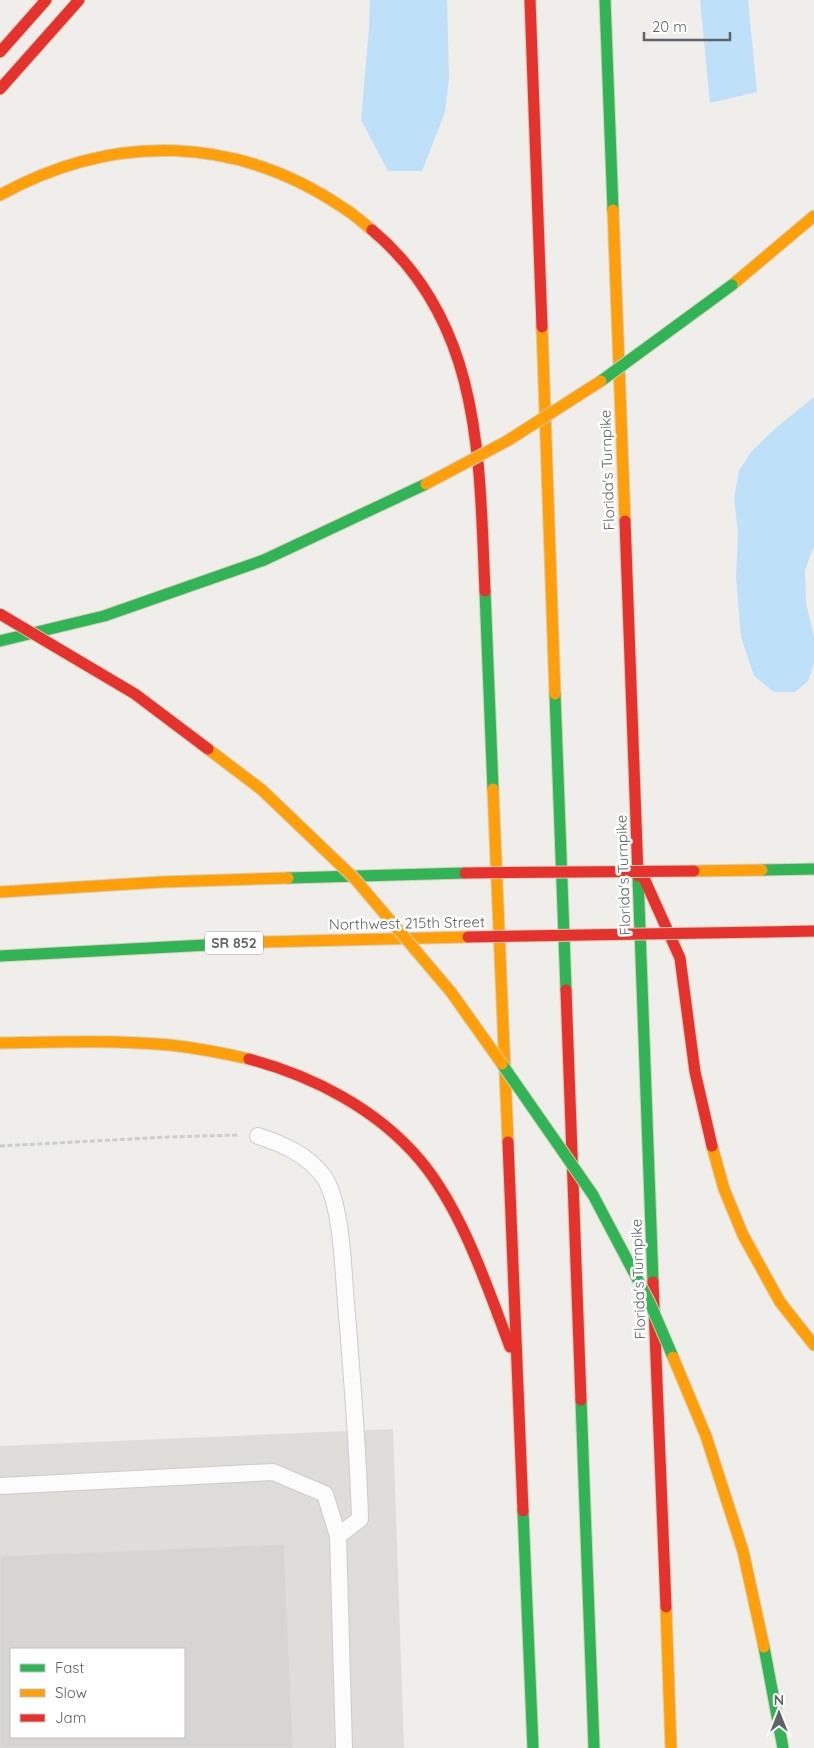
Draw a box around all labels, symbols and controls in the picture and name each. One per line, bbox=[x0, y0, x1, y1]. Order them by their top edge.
scale bar bbox=[644, 10, 730, 42]
text: 20 m bbox=[652, 17, 687, 36]
street label: Florida's Turnpike bbox=[595, 409, 619, 531]
street label: Florida's Turnpike bbox=[611, 814, 635, 936]
street label: Northwest 215th Street bbox=[329, 912, 485, 934]
road number: SR 852 bbox=[205, 931, 263, 954]
street label: Florida's Turnpike bbox=[626, 1218, 650, 1340]
legend bbox=[10, 1648, 185, 1738]
text: Fast bbox=[55, 1658, 84, 1677]
text: Slow bbox=[55, 1683, 87, 1702]
north arrow bbox=[754, 1688, 804, 1738]
text: N bbox=[774, 1691, 784, 1709]
text: Jam bbox=[55, 1708, 86, 1727]

